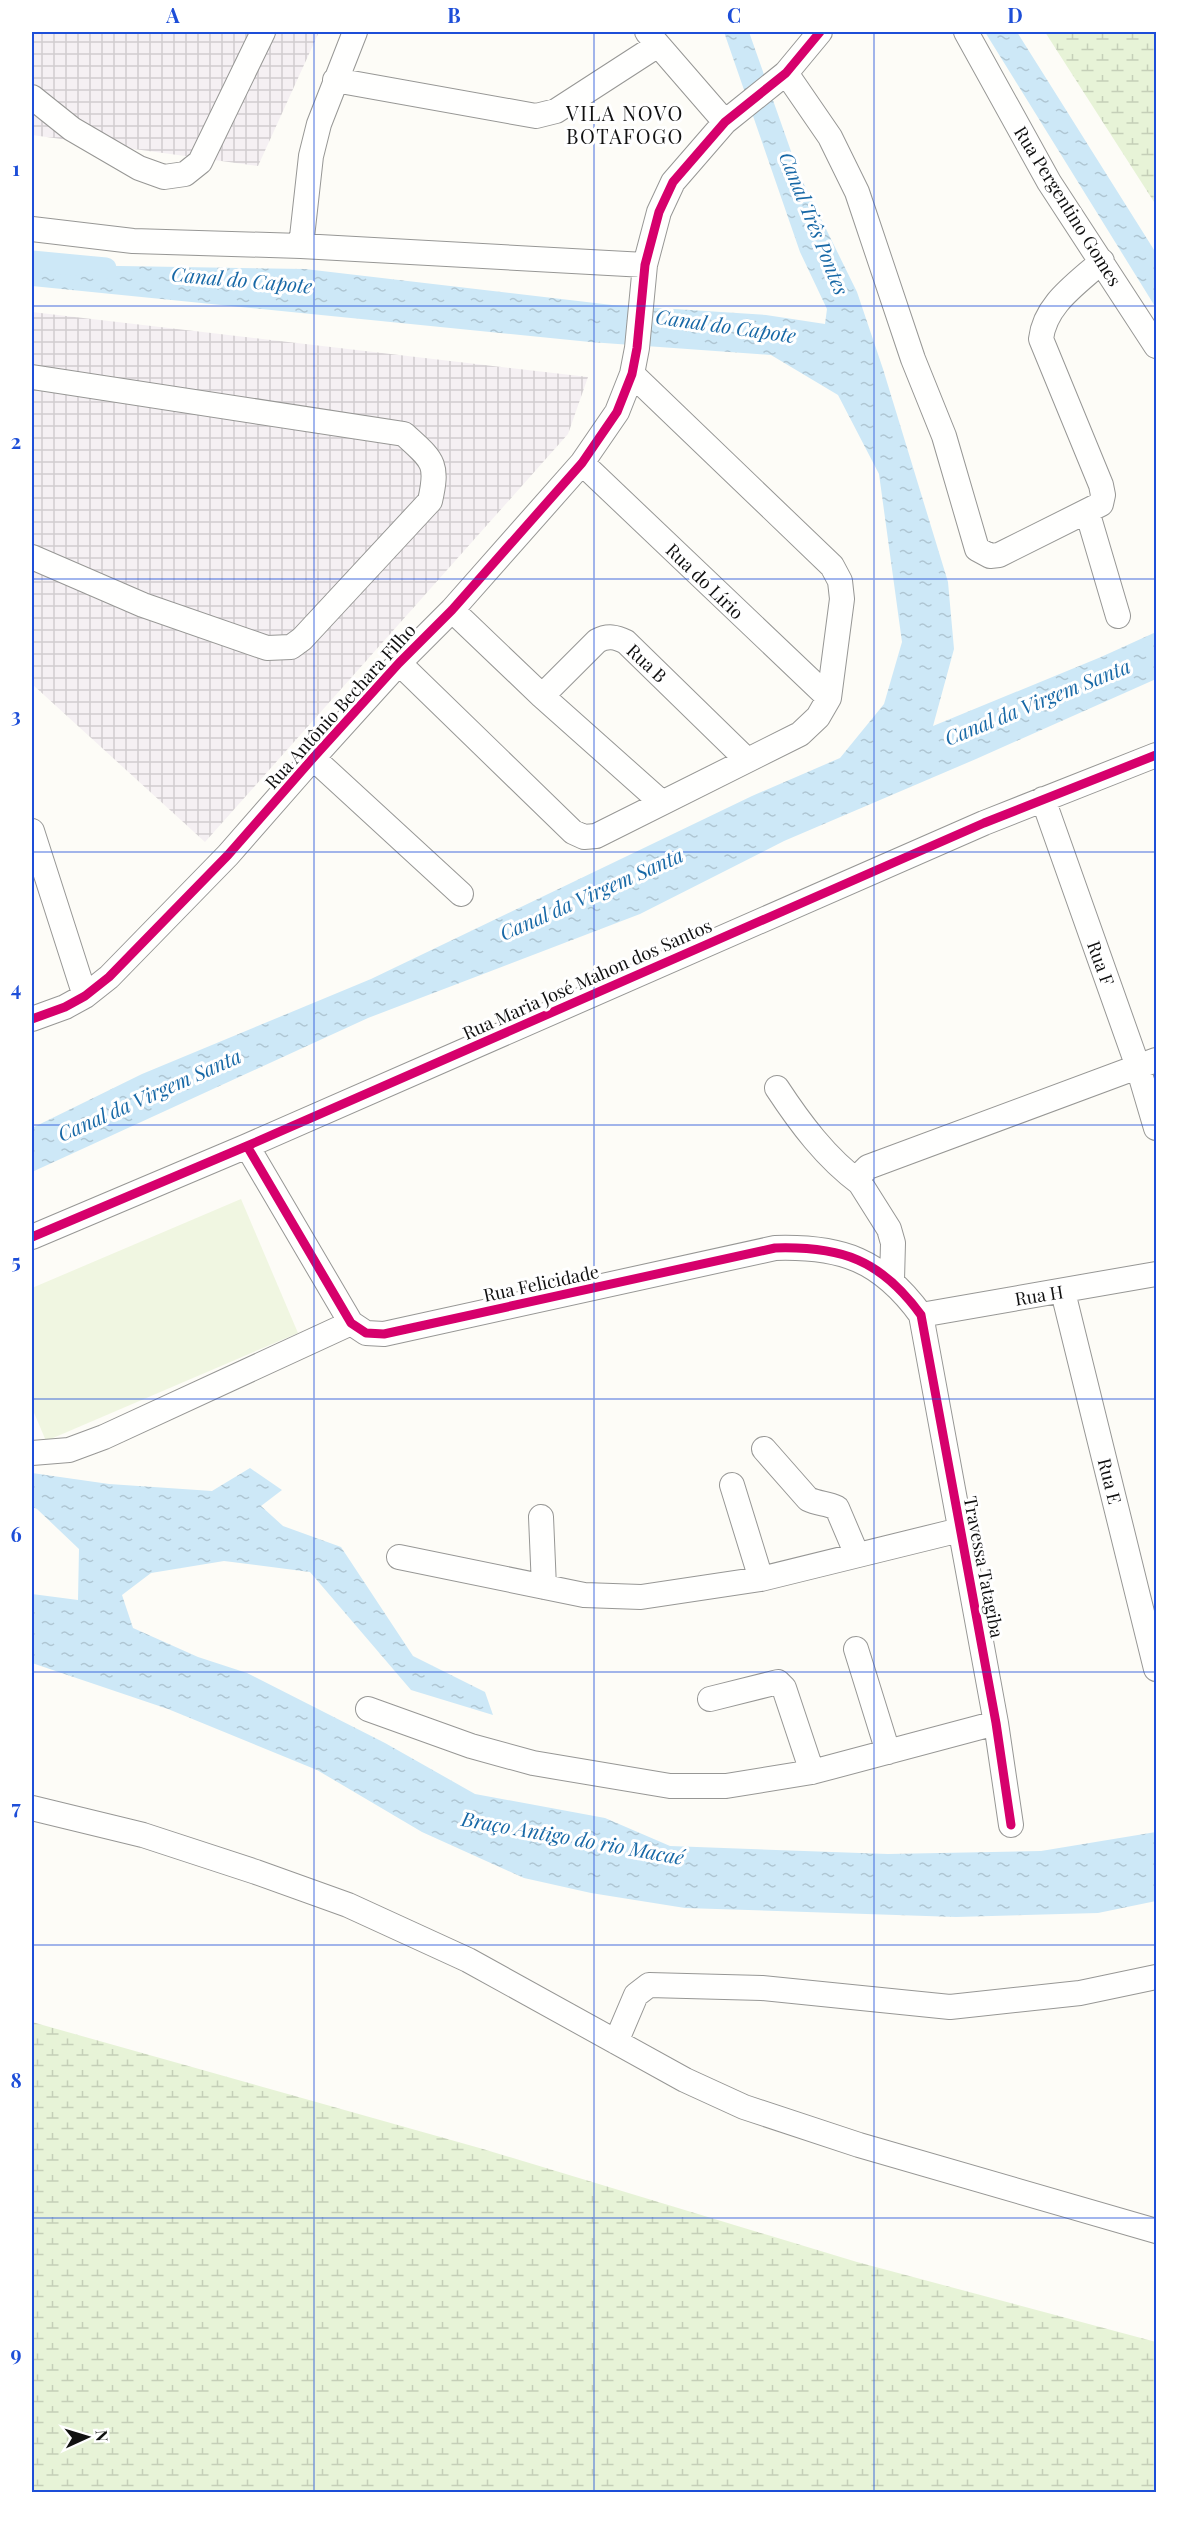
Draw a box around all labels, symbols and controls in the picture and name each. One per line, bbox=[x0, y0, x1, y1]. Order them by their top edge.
text: A bbox=[165, 1, 180, 28]
text: B bbox=[447, 1, 461, 28]
text: C bbox=[727, 1, 741, 28]
text: D bbox=[1007, 1, 1023, 28]
district label: VILA NOVO BOTAFOGO bbox=[565, 99, 684, 149]
street label: Rua Pergentino Gomes bbox=[1009, 121, 1127, 291]
water label: Canal Três Pontes bbox=[774, 147, 856, 299]
text: 1 bbox=[12, 154, 20, 181]
water label: Canal do Capote bbox=[170, 259, 314, 299]
water label: Canal do Capote bbox=[654, 302, 798, 348]
text: 2 bbox=[11, 427, 21, 454]
street label: Rua do Lírio bbox=[661, 538, 749, 624]
street label: Rua Antônio Bechara Filho bbox=[259, 618, 421, 794]
street label: Rua B bbox=[622, 638, 672, 688]
water label: Canal da Virgem Santa bbox=[940, 651, 1134, 751]
text: 3 bbox=[11, 701, 21, 728]
water label: Canal da Virgem Santa bbox=[495, 840, 687, 946]
street label: Rua Maria José Mahon dos Santos bbox=[459, 913, 715, 1045]
street label: Rua F bbox=[1082, 937, 1120, 989]
text: 4 bbox=[11, 974, 21, 1001]
water label: Canal da Virgem Santa bbox=[53, 1041, 245, 1147]
text: 5 bbox=[11, 1247, 21, 1274]
street label: Rua Felicidade bbox=[481, 1259, 601, 1307]
street label: Rua H bbox=[1013, 1279, 1065, 1311]
street label: Rua E bbox=[1093, 1456, 1127, 1506]
street label: Travessa Tatagiba bbox=[959, 1494, 1010, 1640]
text: 6 bbox=[10, 1520, 22, 1547]
text: 7 bbox=[11, 1793, 21, 1820]
water label: Braço Antigo do rio Macaé bbox=[459, 1804, 688, 1870]
text: 8 bbox=[10, 2066, 22, 2093]
text: 9 bbox=[10, 2339, 22, 2366]
north arrow bbox=[57, 2407, 117, 2467]
text: N bbox=[92, 2429, 113, 2443]

